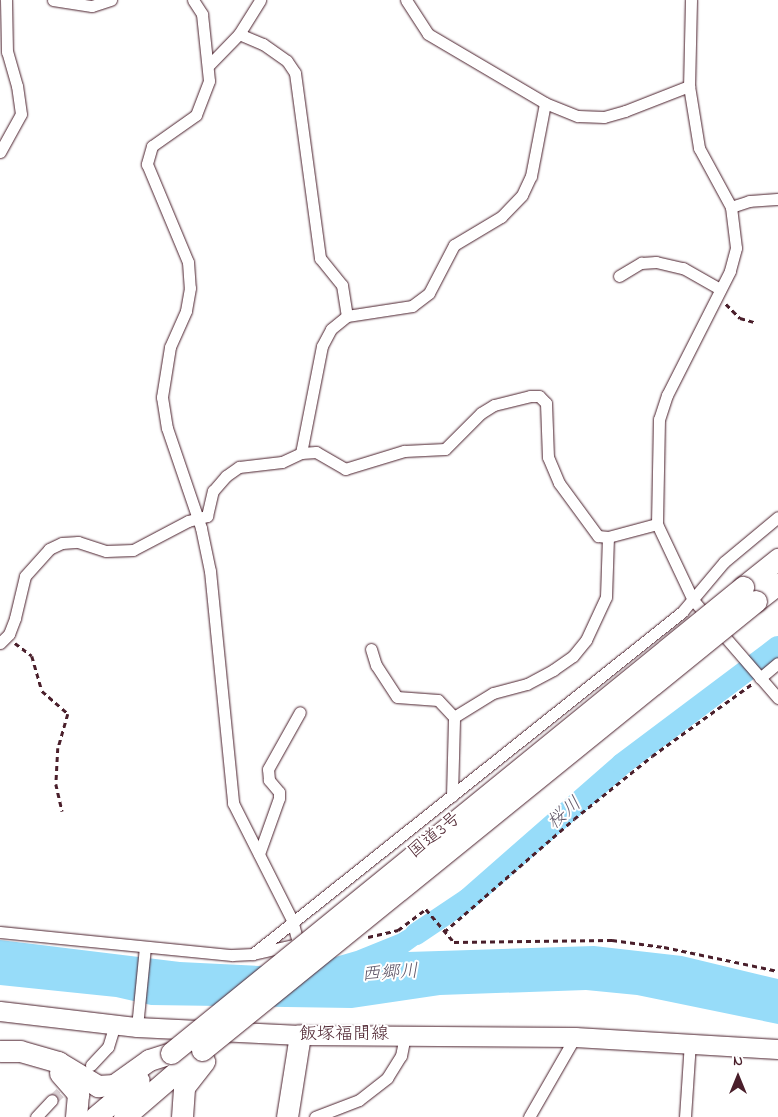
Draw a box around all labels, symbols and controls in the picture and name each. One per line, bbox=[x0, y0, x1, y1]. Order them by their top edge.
water label: 桜川 bbox=[543, 793, 587, 835]
street label: 国道3号 bbox=[404, 808, 466, 864]
water label: 西郷川 bbox=[361, 961, 419, 987]
street label: 飯塚福間線 bbox=[299, 1024, 389, 1046]
text: N bbox=[733, 1051, 743, 1072]
north arrow bbox=[713, 1052, 763, 1102]

